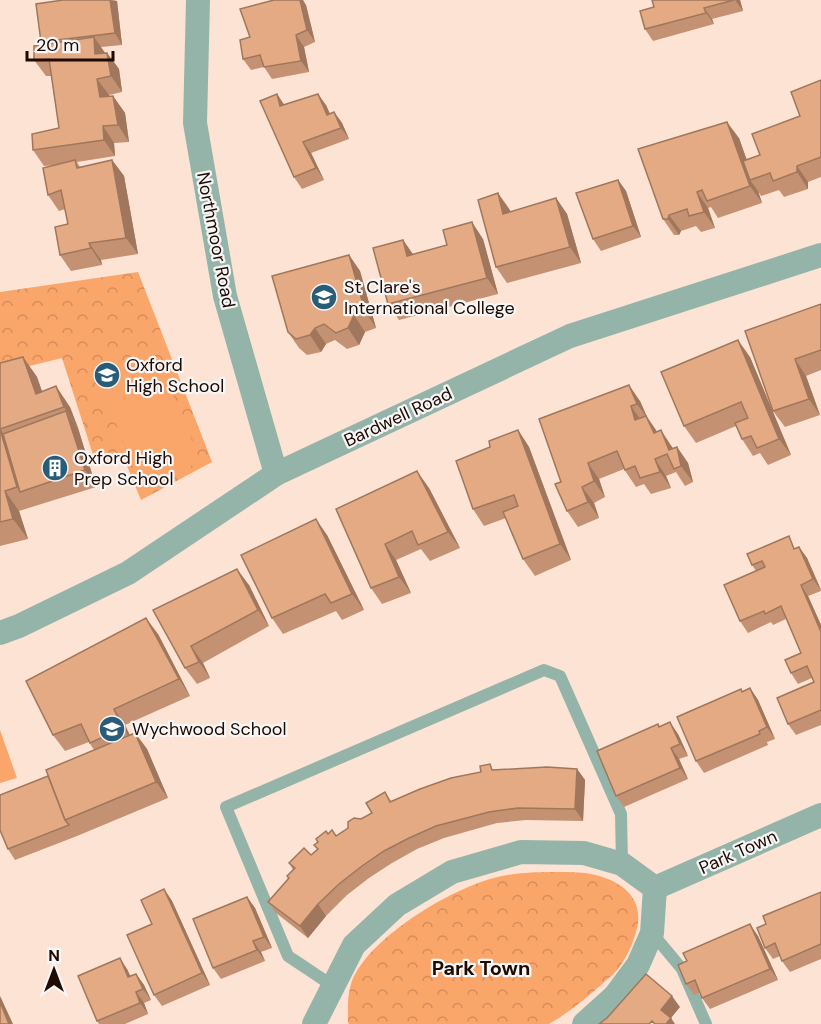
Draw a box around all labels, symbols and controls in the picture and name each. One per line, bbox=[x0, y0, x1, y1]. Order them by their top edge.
scale bar bbox=[27, 24, 112, 62]
text: 20 m bbox=[36, 33, 79, 57]
street label: Northmoor Road bbox=[191, 170, 241, 310]
place label: St Clare's International College bbox=[344, 275, 515, 320]
school or university icon: St Clare's International College bbox=[309, 282, 339, 312]
place label: Oxford High School bbox=[126, 353, 224, 398]
school or university icon: Oxford High School bbox=[92, 360, 122, 390]
street label: Bardwell Road bbox=[340, 381, 456, 453]
place label: Oxford High Prep School bbox=[74, 446, 174, 491]
building icon: Oxford High Prep School bbox=[40, 453, 70, 483]
school or university icon: Wychwood School bbox=[97, 714, 127, 744]
place label: Wychwood School bbox=[132, 717, 287, 741]
street label: Park Town bbox=[695, 824, 781, 880]
north arrow bbox=[24, 940, 84, 1000]
text: N bbox=[48, 945, 60, 966]
district label: Park Town bbox=[432, 955, 530, 981]

